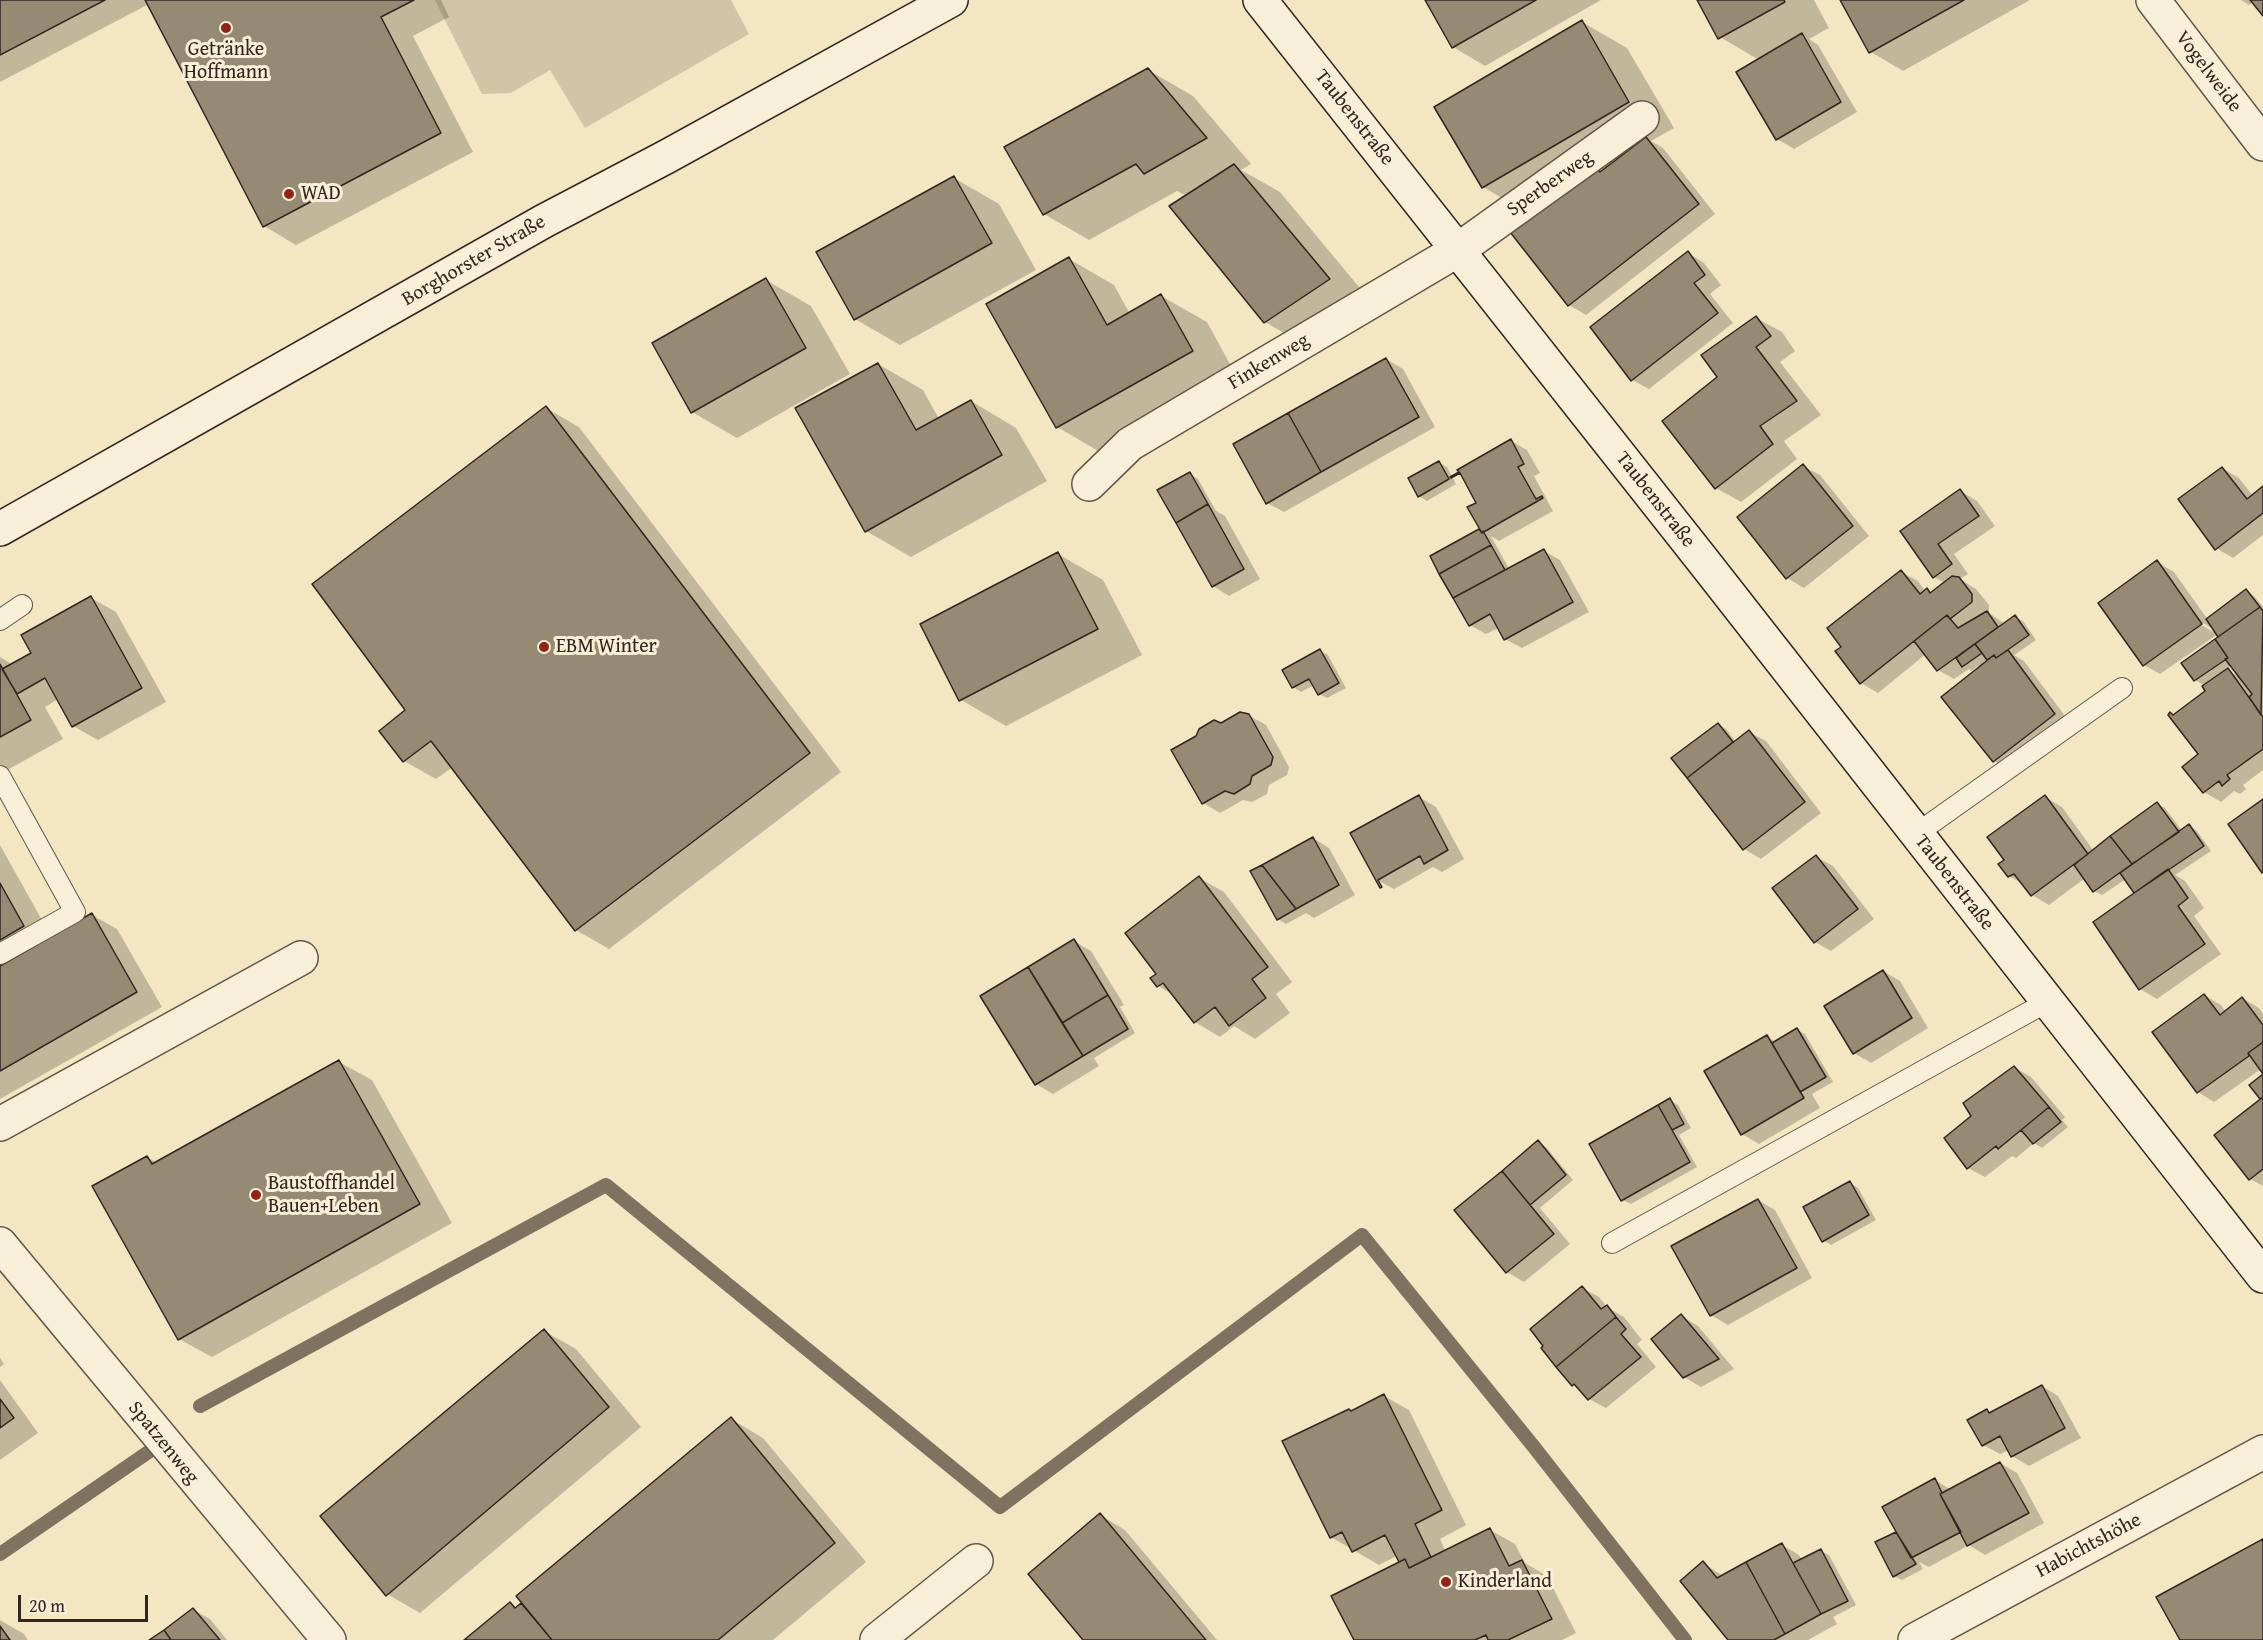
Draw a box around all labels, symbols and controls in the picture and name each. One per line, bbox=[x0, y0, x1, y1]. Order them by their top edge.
marker: Getränke Hoffmann bbox=[219, 21, 233, 35]
street label: Vogelweide bbox=[2170, 26, 2246, 118]
place label: Getränke Hoffmann bbox=[184, 38, 268, 85]
street label: Taubenstraße bbox=[1309, 65, 1399, 171]
street label: Sperberweg bbox=[1502, 146, 1598, 222]
place label: WAD bbox=[301, 182, 341, 206]
marker: WAD bbox=[282, 187, 296, 201]
street label: Borghorster Straße bbox=[398, 210, 550, 312]
street label: Finkenweg bbox=[1224, 329, 1314, 395]
street label: Taubenstraße bbox=[1610, 447, 1700, 553]
place label: EBM Winter bbox=[556, 635, 657, 659]
marker: EBM Winter bbox=[537, 640, 551, 654]
street label: Taubenstraße bbox=[1909, 830, 1999, 936]
place label: Baustoffhandel Bauen+Leben bbox=[268, 1172, 395, 1219]
marker: Baustoffhandel Bauen+Leben bbox=[249, 1188, 263, 1202]
street label: Spatzenweg bbox=[122, 1397, 204, 1489]
street label: Habichtshöhe bbox=[2032, 1508, 2146, 1584]
place label: Kinderland bbox=[1458, 1570, 1552, 1594]
marker: Kinderland bbox=[1439, 1575, 1453, 1589]
scale bar bbox=[21, 1583, 152, 1621]
text: 20 m bbox=[29, 1592, 65, 1619]

